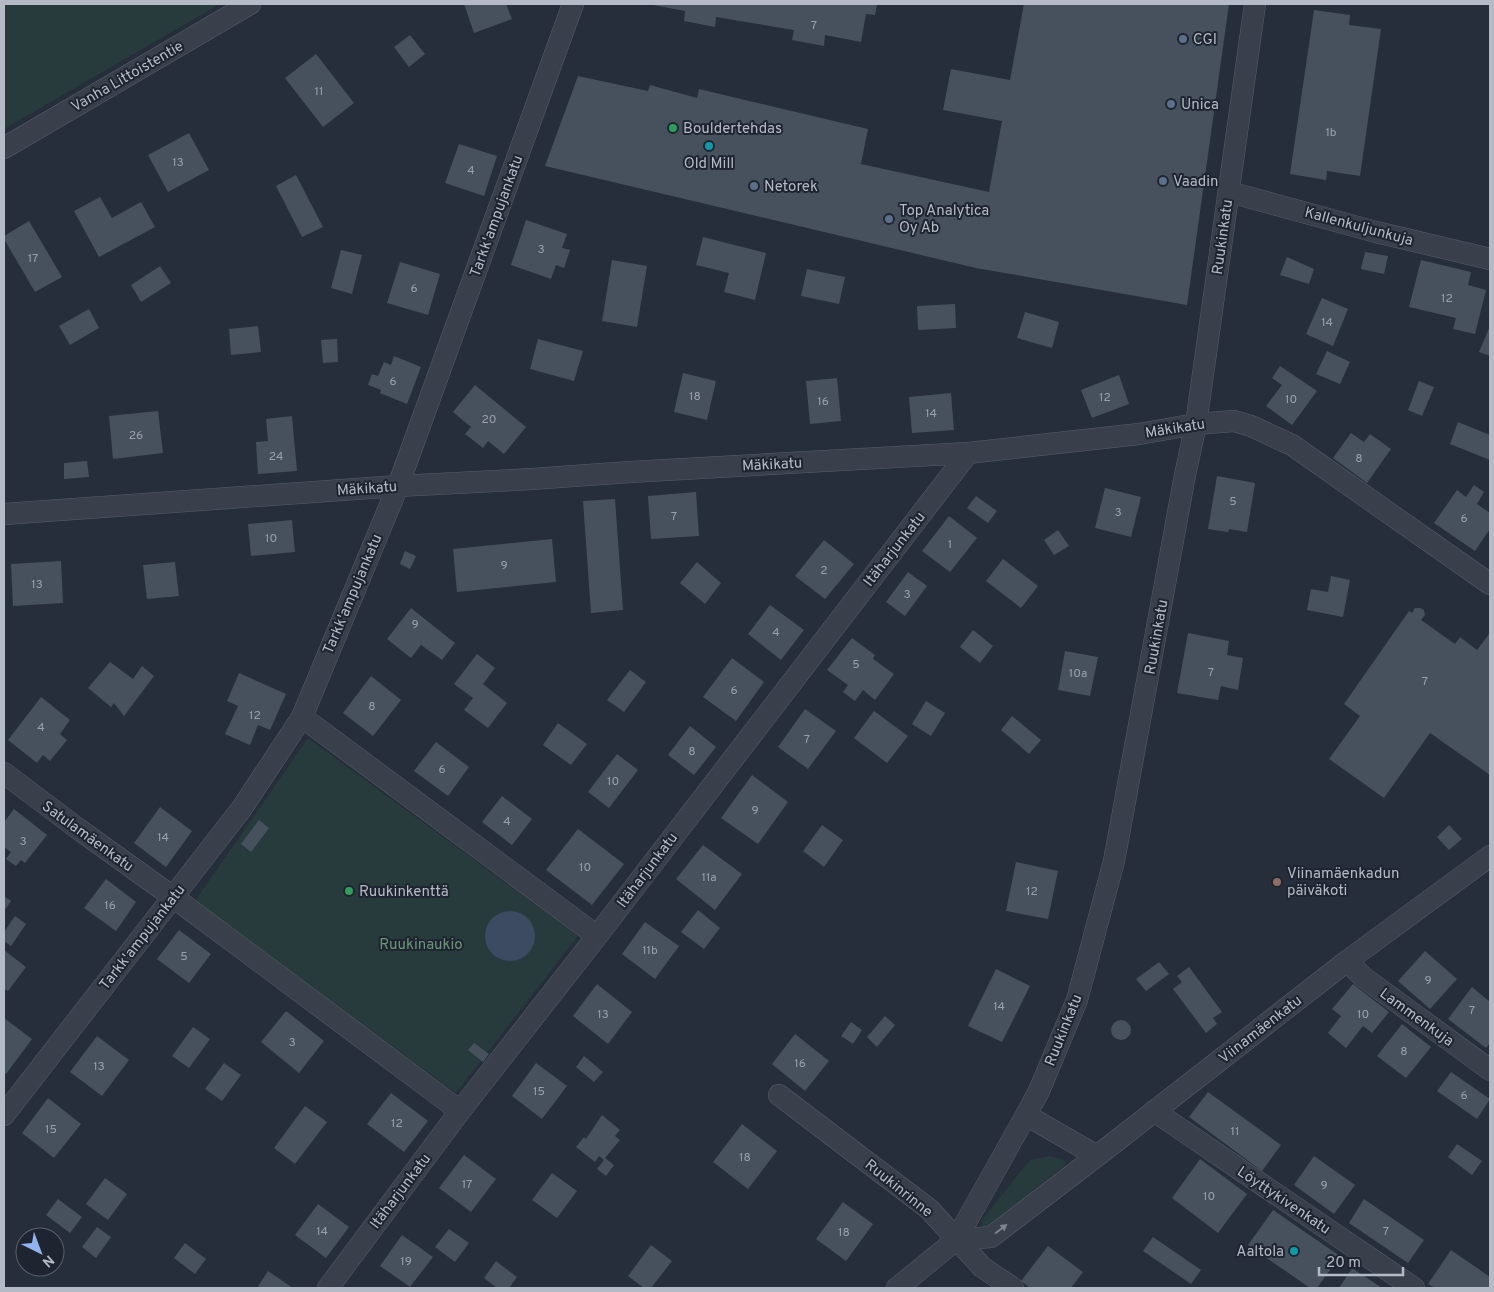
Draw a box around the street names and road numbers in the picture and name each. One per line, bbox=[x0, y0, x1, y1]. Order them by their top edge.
street label: Vanha Littoistentie bbox=[68, 37, 187, 117]
street label: Tarkk'ampujankatu bbox=[467, 153, 528, 280]
street label: Ruukinkatu bbox=[1209, 198, 1238, 276]
street label: Kallenkuljunkuja bbox=[1302, 204, 1415, 251]
street label: Mäkikatu bbox=[1144, 415, 1206, 444]
street label: Mäkikatu bbox=[741, 454, 803, 477]
street label: Mäkikatu bbox=[336, 478, 398, 501]
street label: Itäharjunkatu bbox=[860, 509, 930, 591]
street label: Tarkk'ampujankatu bbox=[320, 532, 387, 657]
street label: Ruukinkatu bbox=[1142, 598, 1173, 676]
street label: Satulamäenkatu bbox=[38, 798, 137, 877]
street label: Itäharjunkatu bbox=[614, 829, 683, 912]
street label: Tarkk'ampujankatu bbox=[96, 881, 190, 994]
street label: Lammenkuja bbox=[1375, 985, 1457, 1052]
street label: Ruukinkatu bbox=[1041, 992, 1087, 1069]
street label: Viinamäenkatu bbox=[1216, 992, 1306, 1069]
street label: Itäharjunkatu bbox=[367, 1150, 436, 1233]
street label: Ruukinrinne bbox=[860, 1156, 936, 1222]
street label: Löyttykivenkatu bbox=[1233, 1163, 1333, 1239]

